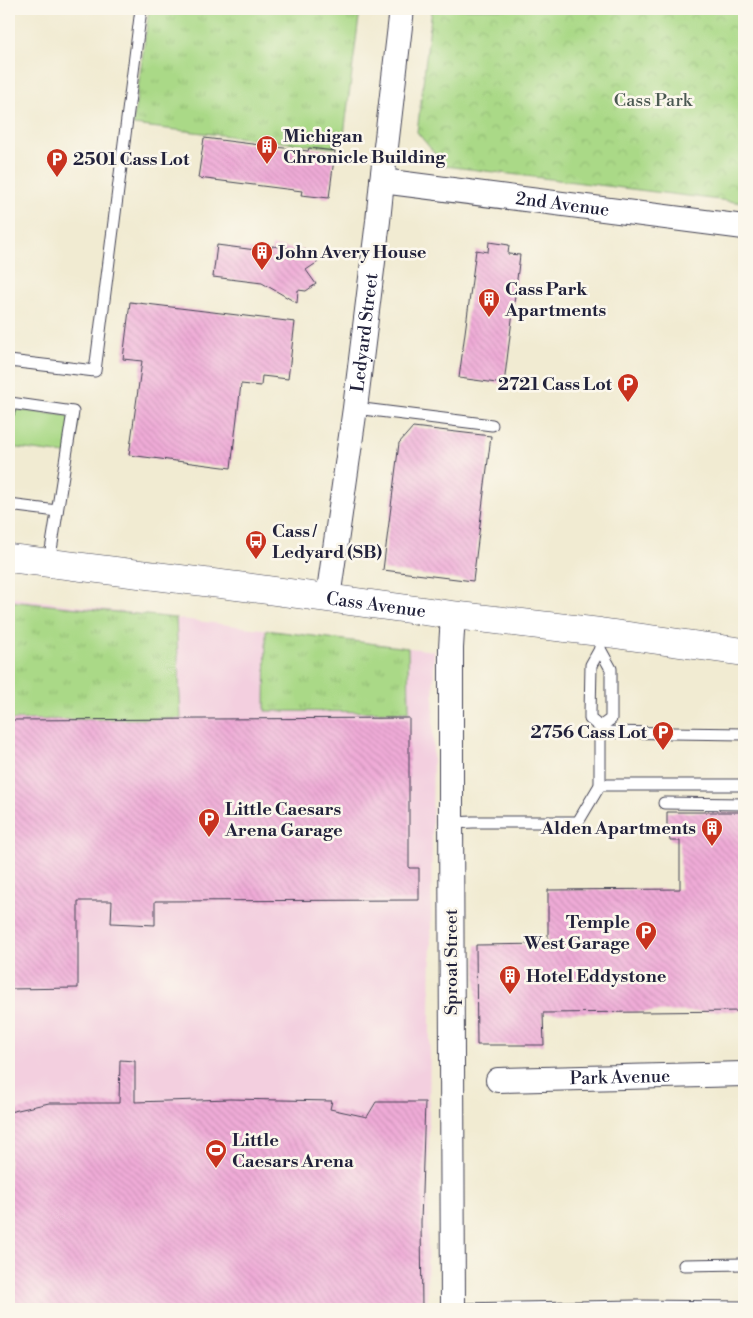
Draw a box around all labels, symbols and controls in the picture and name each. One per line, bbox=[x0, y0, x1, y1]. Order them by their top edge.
park label: Cass Park bbox=[614, 89, 694, 112]
place label: Michigan Chronicle Building bbox=[283, 125, 446, 169]
building icon: Michigan Chronicle Building bbox=[255, 134, 279, 165]
parking icon: 2501 Cass Lot bbox=[45, 147, 69, 178]
place label: 2501 Cass Lot bbox=[73, 148, 190, 171]
street label: 2nd Avenue bbox=[514, 187, 611, 222]
building icon: John Avery House bbox=[250, 240, 274, 271]
place label: John Avery House bbox=[275, 241, 427, 264]
street label: Ledyard Street bbox=[346, 271, 384, 393]
place label: Cass Park Apartments bbox=[504, 278, 606, 322]
building icon: Cass Park Apartments bbox=[477, 287, 501, 318]
parking icon: 2721 Cass Lot bbox=[616, 372, 640, 403]
place label: 2721 Cass Lot bbox=[498, 373, 613, 396]
place label: Cass / Ledyard (SB) bbox=[272, 520, 383, 564]
bus stop icon: Cass / Ledyard (SB) bbox=[244, 529, 268, 560]
street label: Cass Avenue bbox=[325, 587, 427, 623]
parking icon: 2756 Cass Lot bbox=[651, 720, 675, 751]
place label: 2756 Cass Lot bbox=[530, 721, 648, 744]
place label: Little Caesars Arena Garage bbox=[224, 798, 343, 842]
parking icon: Little Caesars Arena Garage bbox=[197, 807, 221, 838]
building icon: Alden Apartments bbox=[700, 816, 724, 847]
place label: Alden Apartments bbox=[540, 817, 696, 840]
street label: Sproat Street bbox=[440, 908, 463, 1015]
place label: Temple West Garage bbox=[523, 911, 630, 955]
parking icon: Temple West Garage bbox=[634, 920, 658, 951]
building icon: Hotel Eddystone bbox=[498, 964, 522, 995]
place label: Hotel Eddystone bbox=[526, 965, 667, 988]
street label: Park Avenue bbox=[569, 1065, 671, 1090]
place label: Little Caesars Arena bbox=[232, 1129, 354, 1173]
sports icon: Little Caesars Arena bbox=[204, 1138, 228, 1169]

